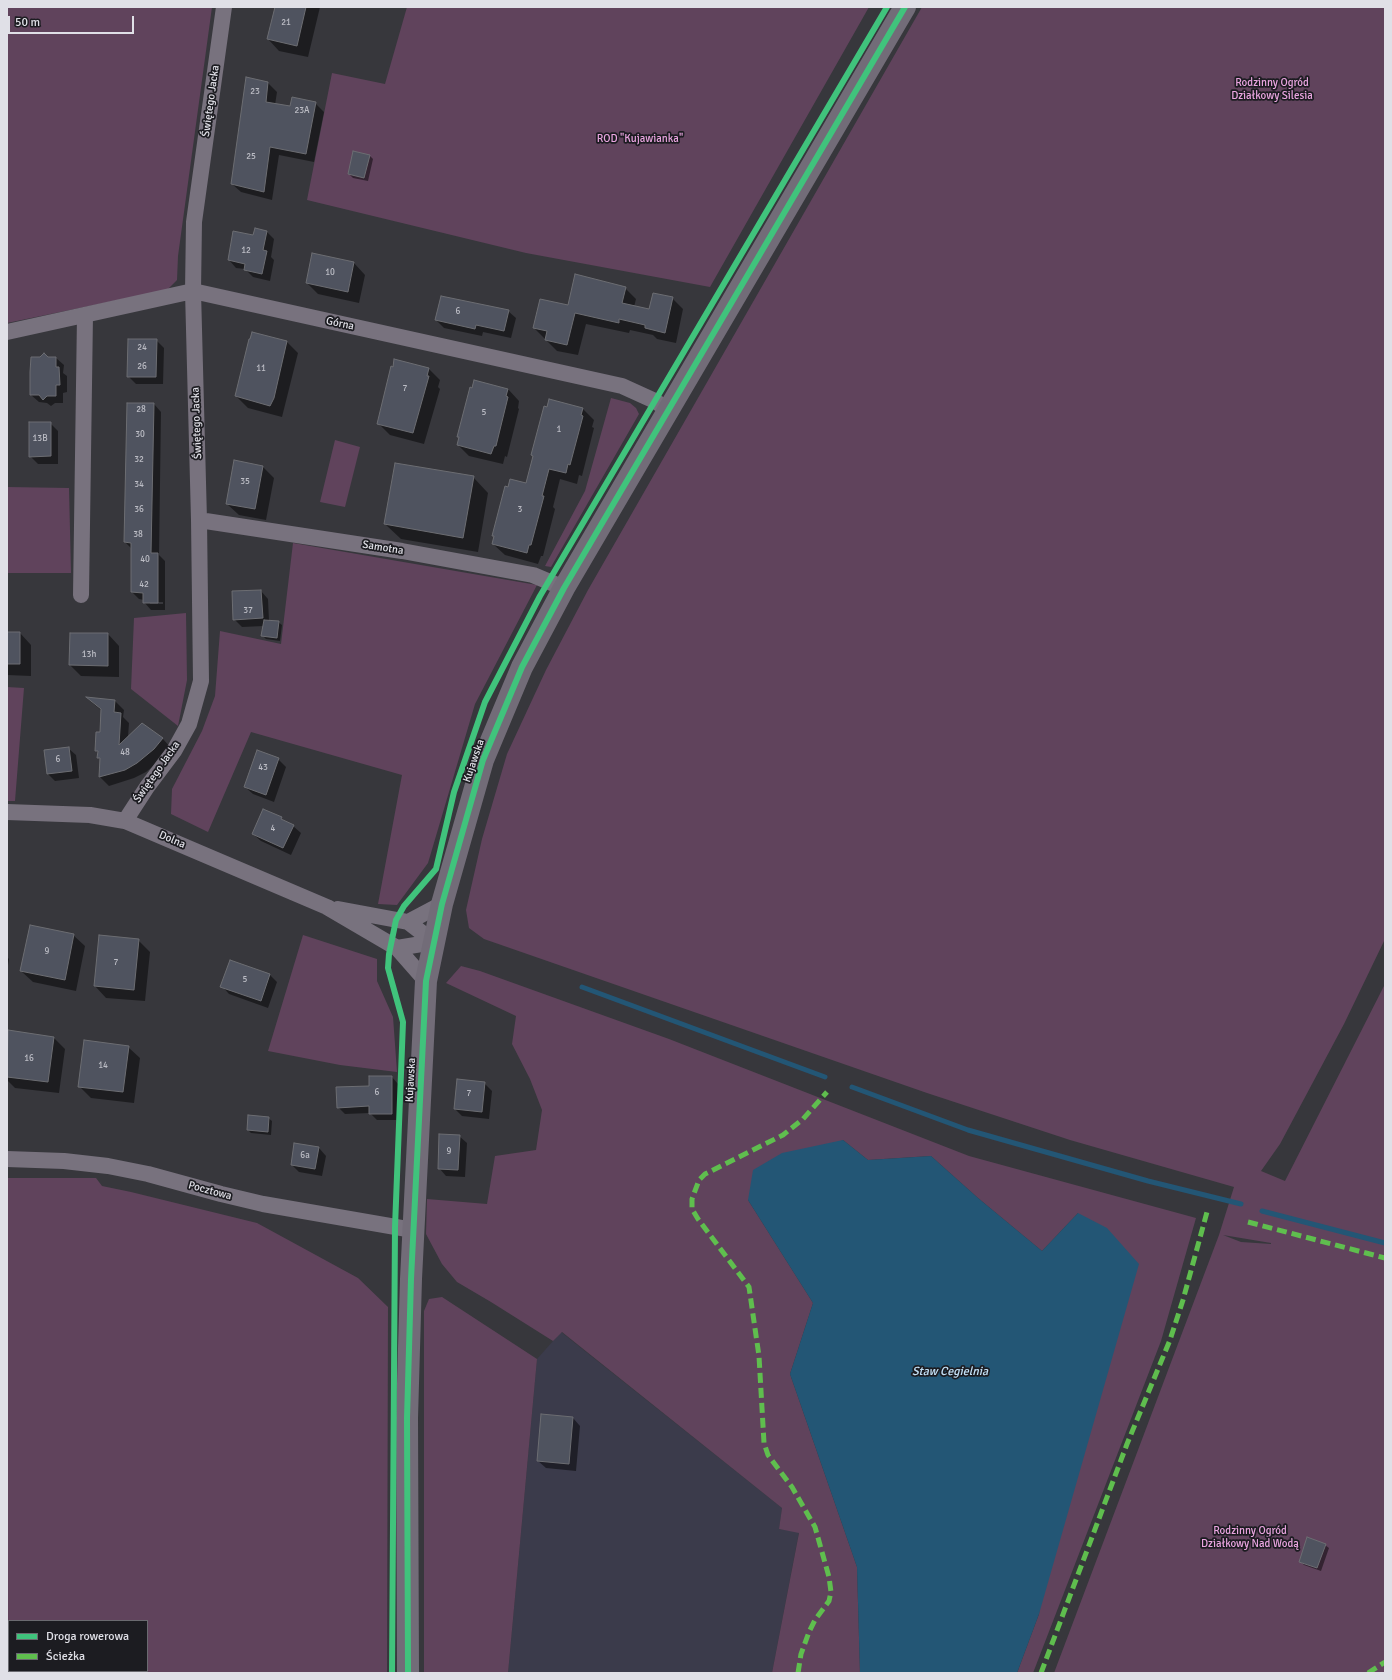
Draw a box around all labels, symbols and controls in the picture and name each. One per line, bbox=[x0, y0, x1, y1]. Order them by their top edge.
scale bar bbox=[10, 8, 136, 34]
text: 50 m bbox=[15, 15, 40, 30]
house number: 21 bbox=[281, 18, 291, 28]
street label: Świętego Jacka bbox=[199, 64, 223, 138]
park label: Rodzinny Ogród Działkowy Silesia bbox=[1231, 76, 1313, 102]
house number: 23 bbox=[250, 87, 260, 97]
house number: 23A bbox=[294, 106, 310, 116]
park label: ROD "Kujawianka" bbox=[597, 132, 683, 146]
house number: 25 bbox=[246, 152, 256, 162]
house number: 12 bbox=[241, 246, 251, 256]
house number: 10 bbox=[325, 268, 335, 278]
house number: 6 bbox=[456, 307, 460, 317]
street label: Górna bbox=[325, 315, 355, 333]
house number: 24 bbox=[137, 343, 147, 353]
house number: 26 bbox=[137, 362, 147, 372]
house number: 11 bbox=[256, 364, 266, 374]
house number: 7 bbox=[403, 384, 407, 394]
street label: Świętego Jacka bbox=[189, 387, 205, 459]
house number: 28 bbox=[136, 405, 146, 415]
house number: 5 bbox=[482, 408, 486, 418]
house number: 1 bbox=[557, 425, 561, 435]
house number: 30 bbox=[135, 430, 145, 440]
house number: 13B bbox=[32, 434, 48, 444]
house number: 32 bbox=[134, 455, 144, 465]
house number: 35 bbox=[240, 477, 250, 487]
house number: 34 bbox=[134, 480, 144, 490]
house number: 36 bbox=[134, 505, 144, 515]
house number: 3 bbox=[518, 505, 522, 515]
house number: 38 bbox=[133, 530, 143, 540]
street label: Samotna bbox=[361, 538, 405, 558]
house number: 40 bbox=[140, 555, 150, 565]
house number: 42 bbox=[139, 580, 149, 590]
house number: 37 bbox=[243, 606, 253, 616]
house number: 13h bbox=[82, 650, 96, 660]
street label: Kujawska bbox=[460, 738, 488, 784]
street label: Świętego Jacka bbox=[131, 739, 183, 805]
house number: 48 bbox=[120, 748, 130, 758]
house number: 6 bbox=[56, 755, 60, 765]
house number: 43 bbox=[258, 763, 268, 773]
house number: 4 bbox=[271, 824, 275, 834]
street label: Dolna bbox=[157, 829, 187, 851]
house number: 9 bbox=[45, 947, 49, 957]
house number: 7 bbox=[114, 958, 118, 968]
house number: 5 bbox=[243, 975, 247, 985]
house number: 16 bbox=[24, 1054, 34, 1064]
street label: Kujawska bbox=[403, 1057, 419, 1103]
house number: 14 bbox=[98, 1061, 108, 1071]
house number: 6 bbox=[375, 1088, 379, 1098]
house number: 7 bbox=[467, 1089, 471, 1099]
house number: 9 bbox=[447, 1147, 451, 1157]
house number: 6a bbox=[300, 1151, 310, 1161]
street label: Pocztowa bbox=[187, 1179, 233, 1203]
water label: Staw Cegielnia bbox=[912, 1365, 988, 1379]
park label: Rodzinny Ogród Działkowy Nad Wodą bbox=[1201, 1524, 1299, 1550]
legend bbox=[8, 1620, 148, 1672]
text: Droga rowerowa bbox=[46, 1629, 129, 1644]
text: Ścieżka bbox=[46, 1649, 85, 1664]

